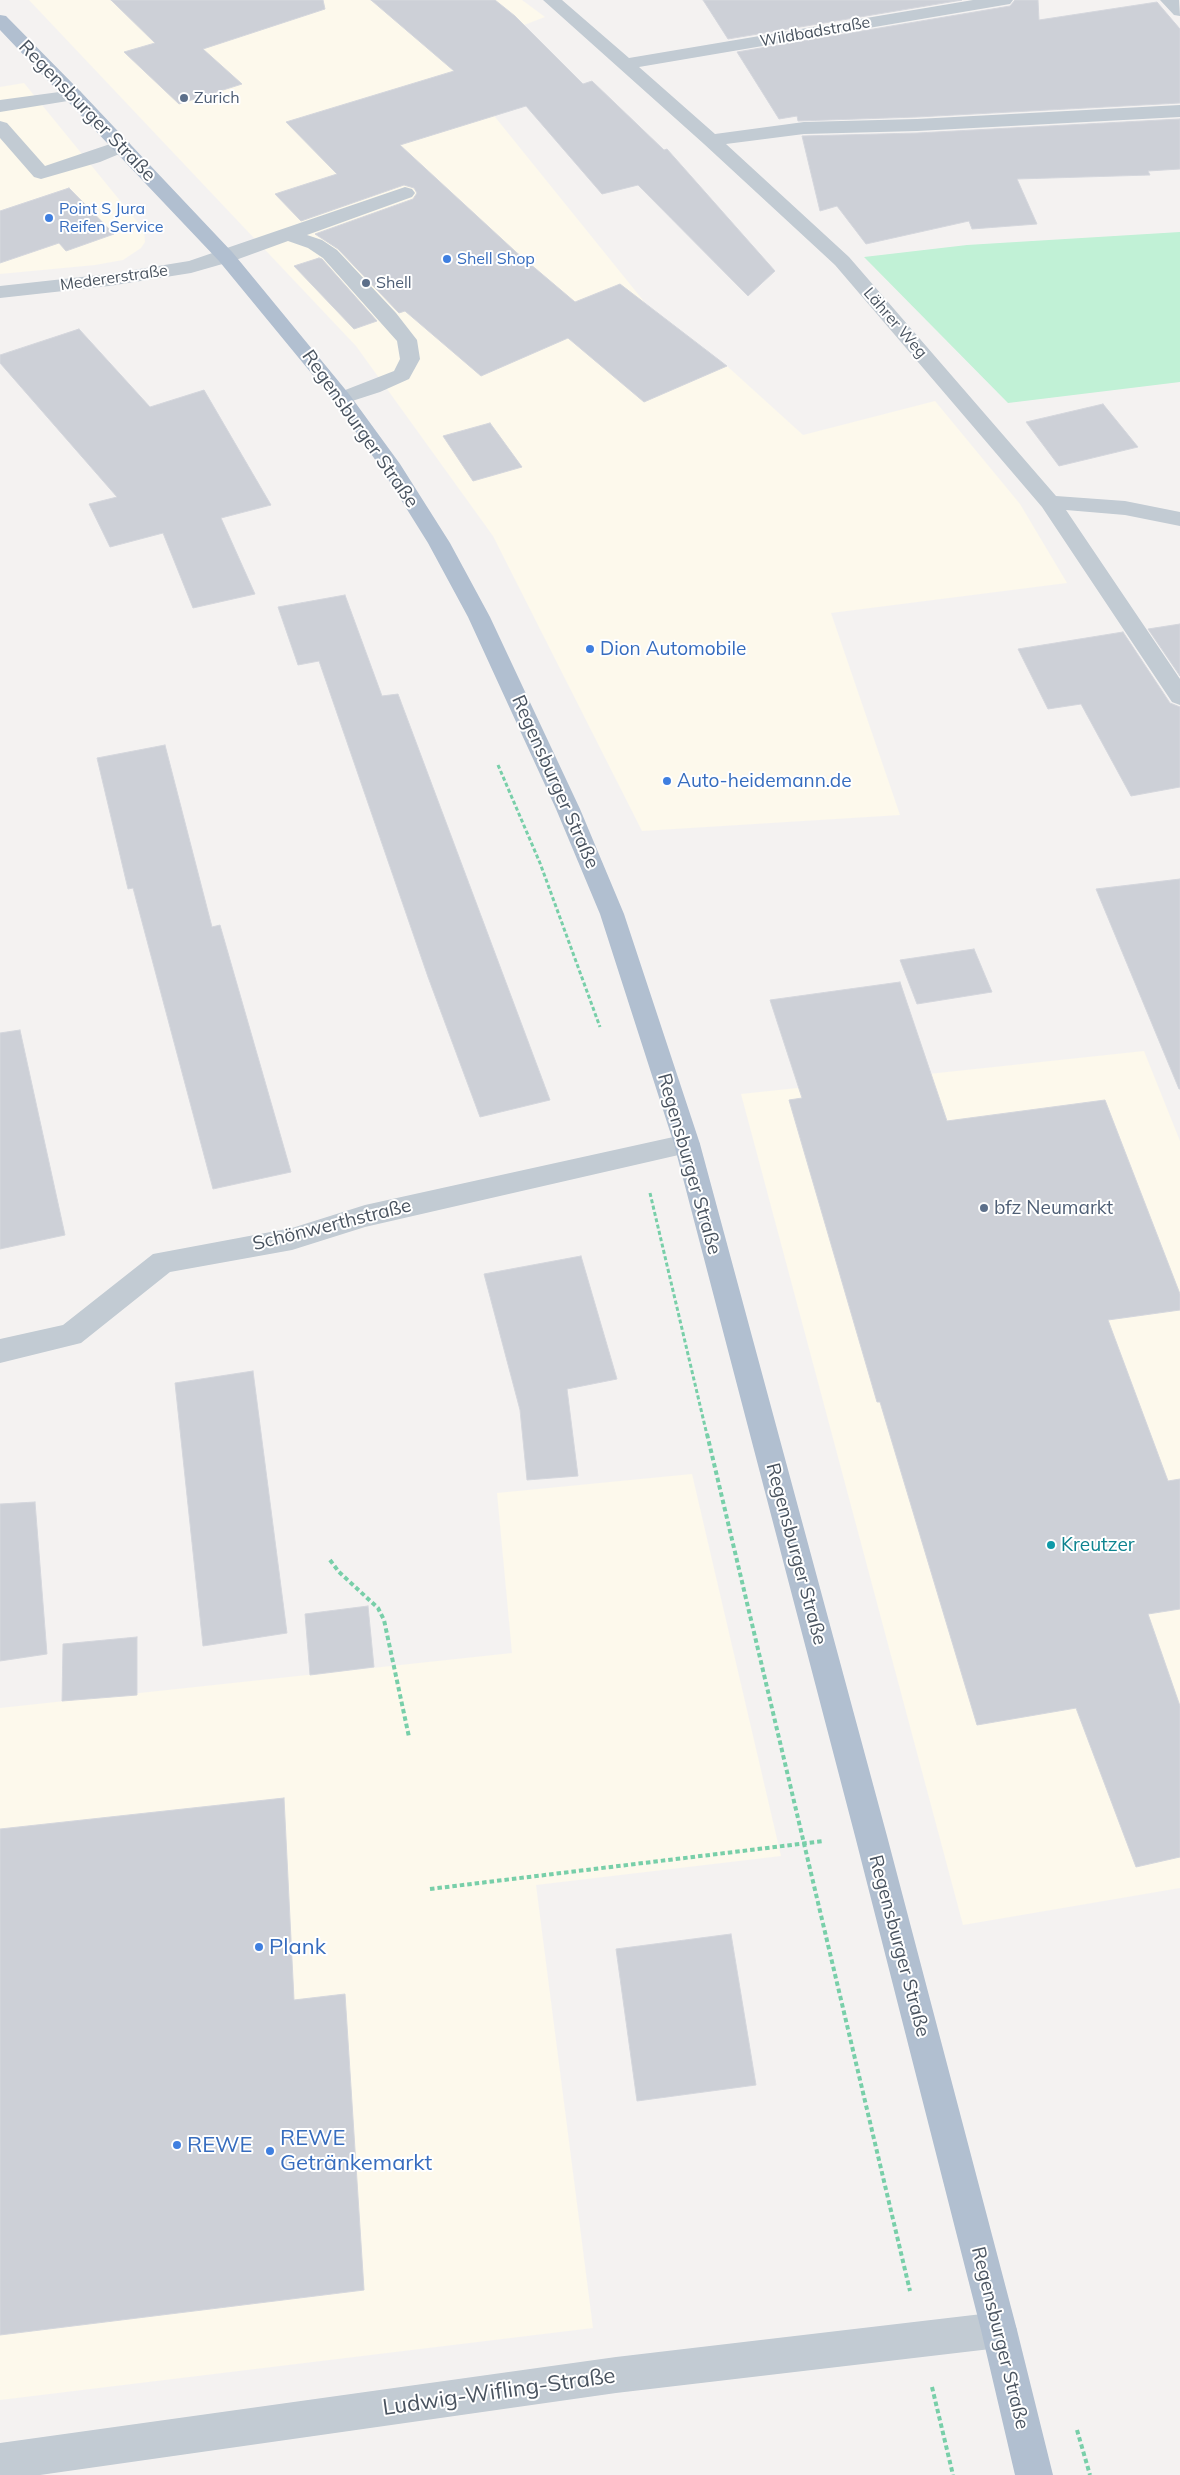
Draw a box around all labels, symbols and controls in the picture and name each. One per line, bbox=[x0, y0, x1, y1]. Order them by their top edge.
street label: Wildbadstraße bbox=[758, 13, 872, 51]
street label: Regensburger Straße bbox=[14, 36, 160, 186]
place label: Zurich bbox=[194, 88, 240, 108]
marker: Zurich bbox=[178, 92, 190, 104]
place label: Point S Jura Reifen Service bbox=[59, 199, 164, 237]
marker: Point S Jura Reifen Service bbox=[43, 212, 55, 224]
place label: Shell Shop bbox=[457, 249, 535, 269]
marker: Shell Shop bbox=[441, 253, 453, 265]
street label: Medererstraße bbox=[59, 261, 169, 295]
place label: Shell bbox=[376, 273, 412, 293]
marker: Shell bbox=[360, 277, 372, 289]
street label: Lährer Weg bbox=[859, 284, 931, 362]
street label: Regensburger Straße bbox=[297, 346, 423, 512]
place label: Dion Automobile bbox=[600, 638, 746, 660]
marker: Dion Automobile bbox=[584, 643, 596, 655]
street label: Regensburger Straße bbox=[506, 692, 604, 872]
place label: Auto-heidemann.de bbox=[677, 770, 851, 792]
marker: Auto-heidemann.de bbox=[661, 775, 673, 787]
street label: Regensburger Straße bbox=[652, 1071, 726, 1257]
street label: Schönwerthstraße bbox=[250, 1194, 414, 1256]
place label: bfz Neumarkt bbox=[994, 1197, 1113, 1219]
marker: bfz Neumarkt bbox=[978, 1202, 990, 1214]
street label: Regensburger Straße bbox=[761, 1461, 831, 1647]
place label: Kreutzer bbox=[1061, 1534, 1135, 1556]
marker: Kreutzer bbox=[1045, 1539, 1057, 1551]
street label: Regensburger Straße bbox=[864, 1853, 934, 2039]
place label: Plank bbox=[269, 1934, 326, 1960]
marker: Plank bbox=[253, 1941, 265, 1953]
place label: REWE Getränkemarkt bbox=[280, 2125, 432, 2176]
place label: REWE bbox=[187, 2132, 252, 2158]
marker: REWE bbox=[171, 2139, 183, 2151]
marker: REWE Getränkemarkt bbox=[264, 2145, 276, 2157]
street label: Regensburger Straße bbox=[966, 2244, 1034, 2432]
street label: Ludwig-Wifling-Straße bbox=[381, 2363, 617, 2421]

